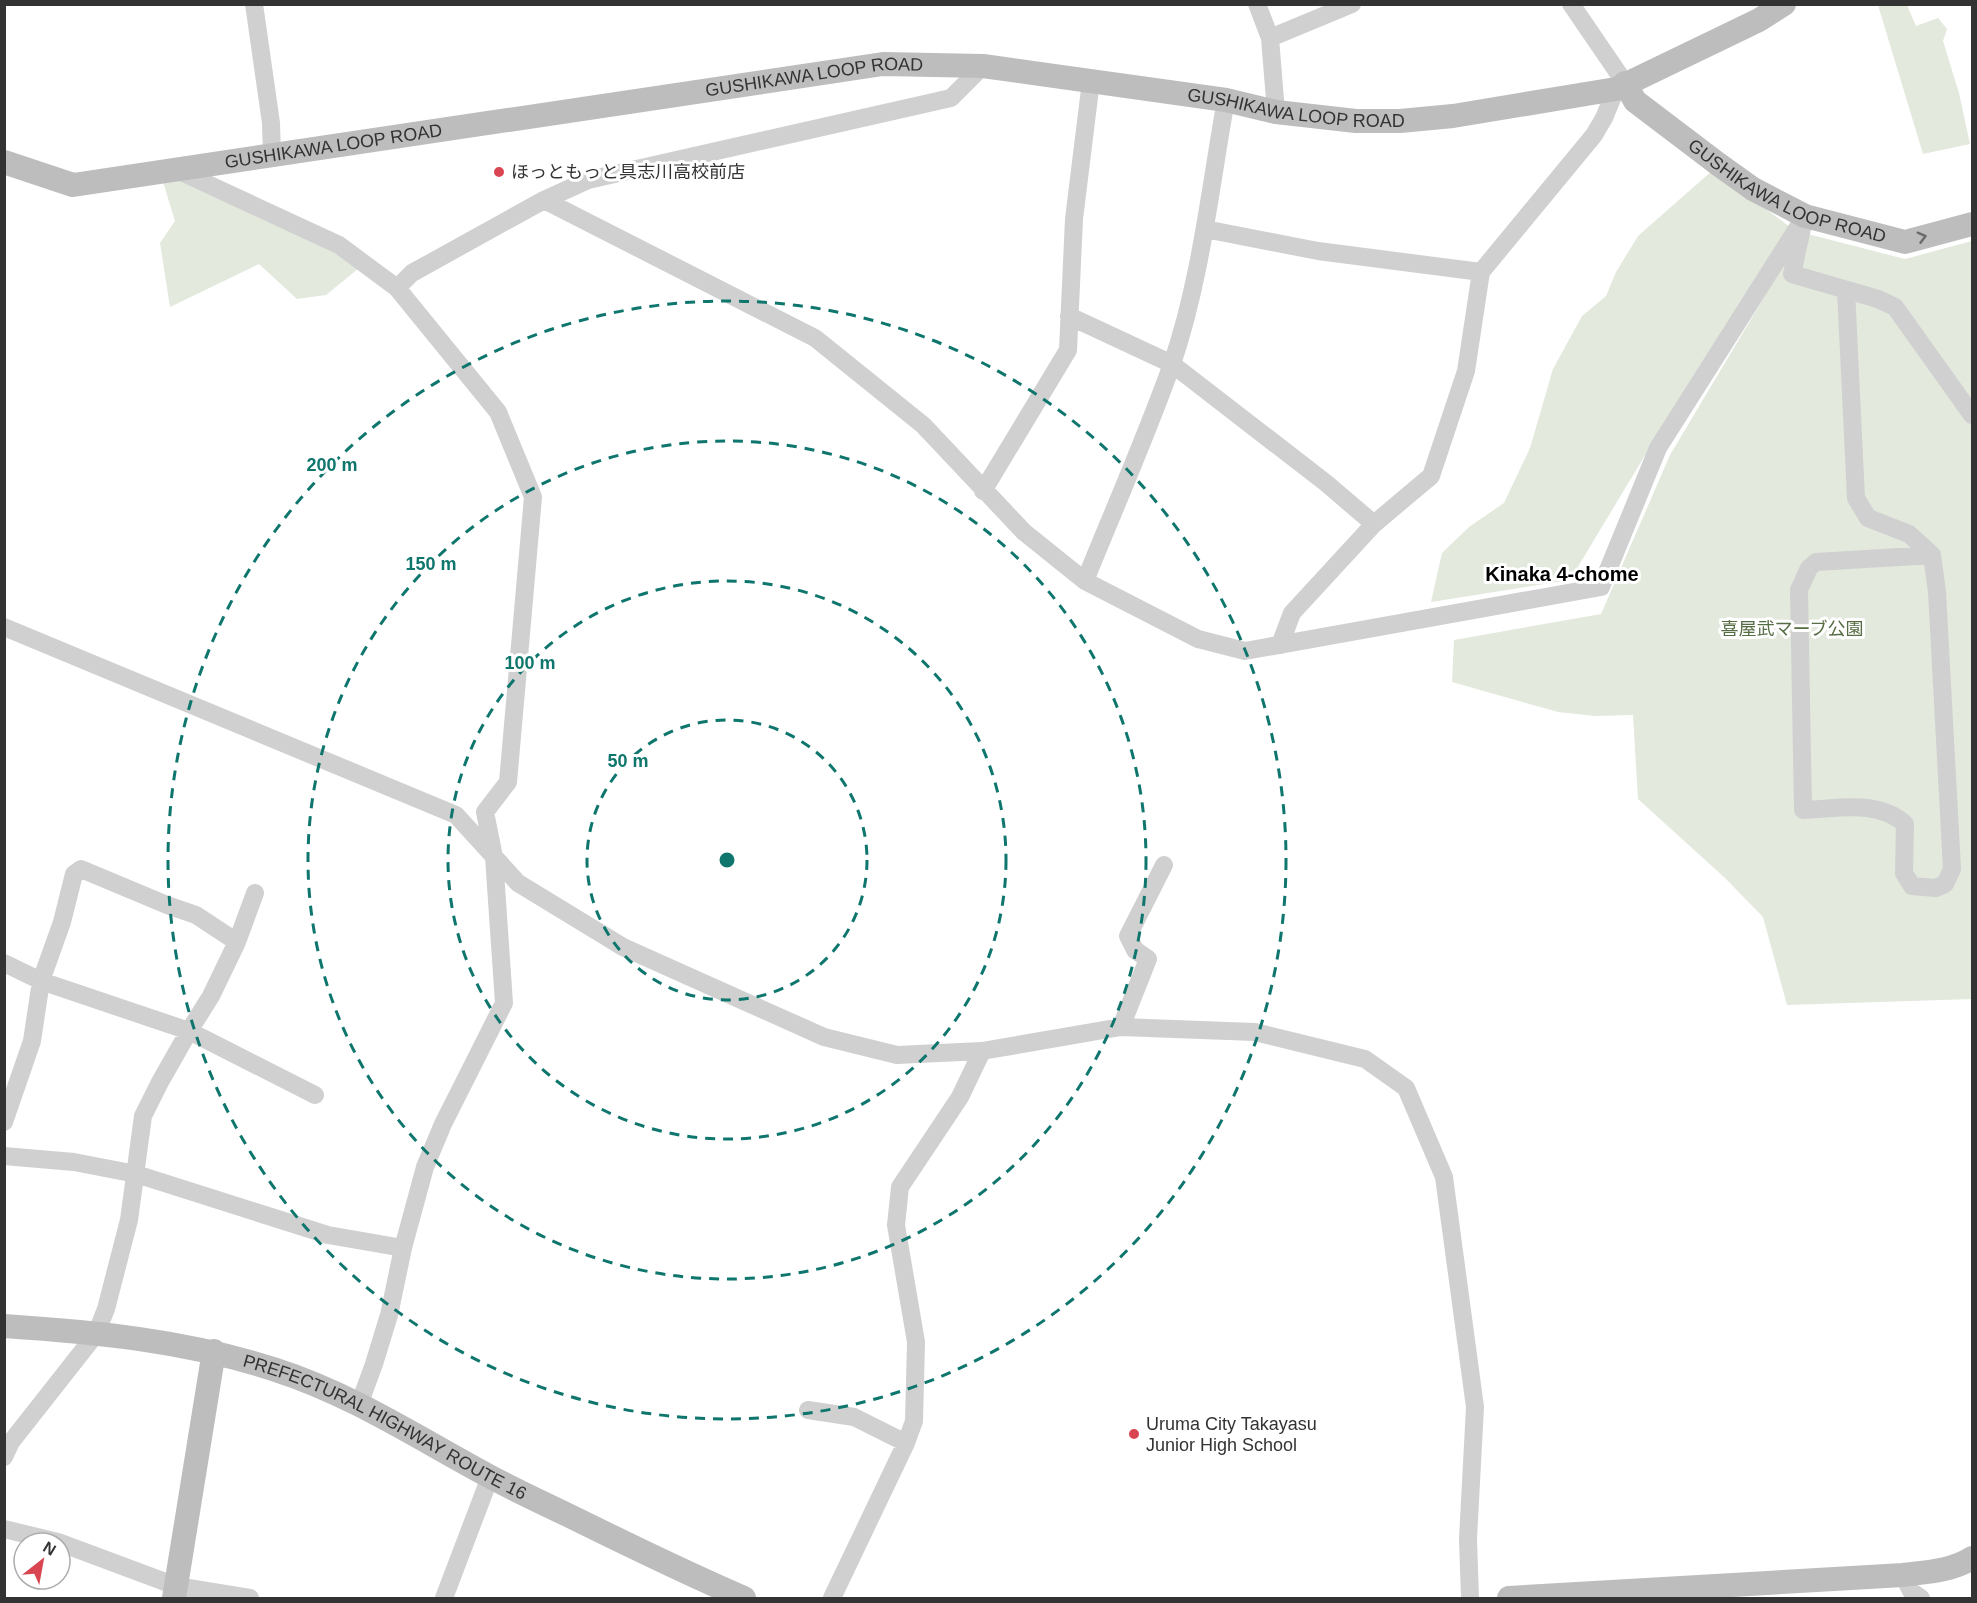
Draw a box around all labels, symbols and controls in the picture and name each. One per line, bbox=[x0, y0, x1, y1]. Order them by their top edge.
street label: GUSHIKAWA LOOP ROAD bbox=[704, 54, 923, 100]
street label: GUSHIKAWA LOOP ROAD bbox=[1186, 85, 1405, 131]
street label: GUSHIKAWA LOOP ROAD bbox=[223, 120, 443, 172]
street label: GUSHIKAWA LOOP ROAD bbox=[1684, 135, 1888, 247]
place label: ほっともっと具志川高校前店 bbox=[511, 162, 745, 182]
marker: ほっともっと具志川高校前店 bbox=[492, 165, 506, 179]
one-way arrow bbox=[1917, 232, 1927, 245]
text: 200 m bbox=[306, 455, 358, 475]
text: 150 m bbox=[405, 554, 457, 574]
district label: Kinaka 4-chome bbox=[1485, 563, 1639, 585]
park label: 喜屋武マーブ公園 bbox=[1721, 619, 1863, 639]
text: 100 m bbox=[504, 653, 556, 673]
text: 50 m bbox=[607, 751, 649, 771]
centre of rings bbox=[717, 850, 737, 870]
street label: PREFECTURAL HIGHWAY ROUTE 16 bbox=[241, 1351, 530, 1504]
place label: Uruma City Takayasu Junior High School bbox=[1146, 1414, 1317, 1455]
marker: Uruma City Takayasu Junior High School bbox=[1127, 1427, 1141, 1441]
north arrow bbox=[12, 1531, 72, 1591]
text: N bbox=[40, 1538, 59, 1559]

